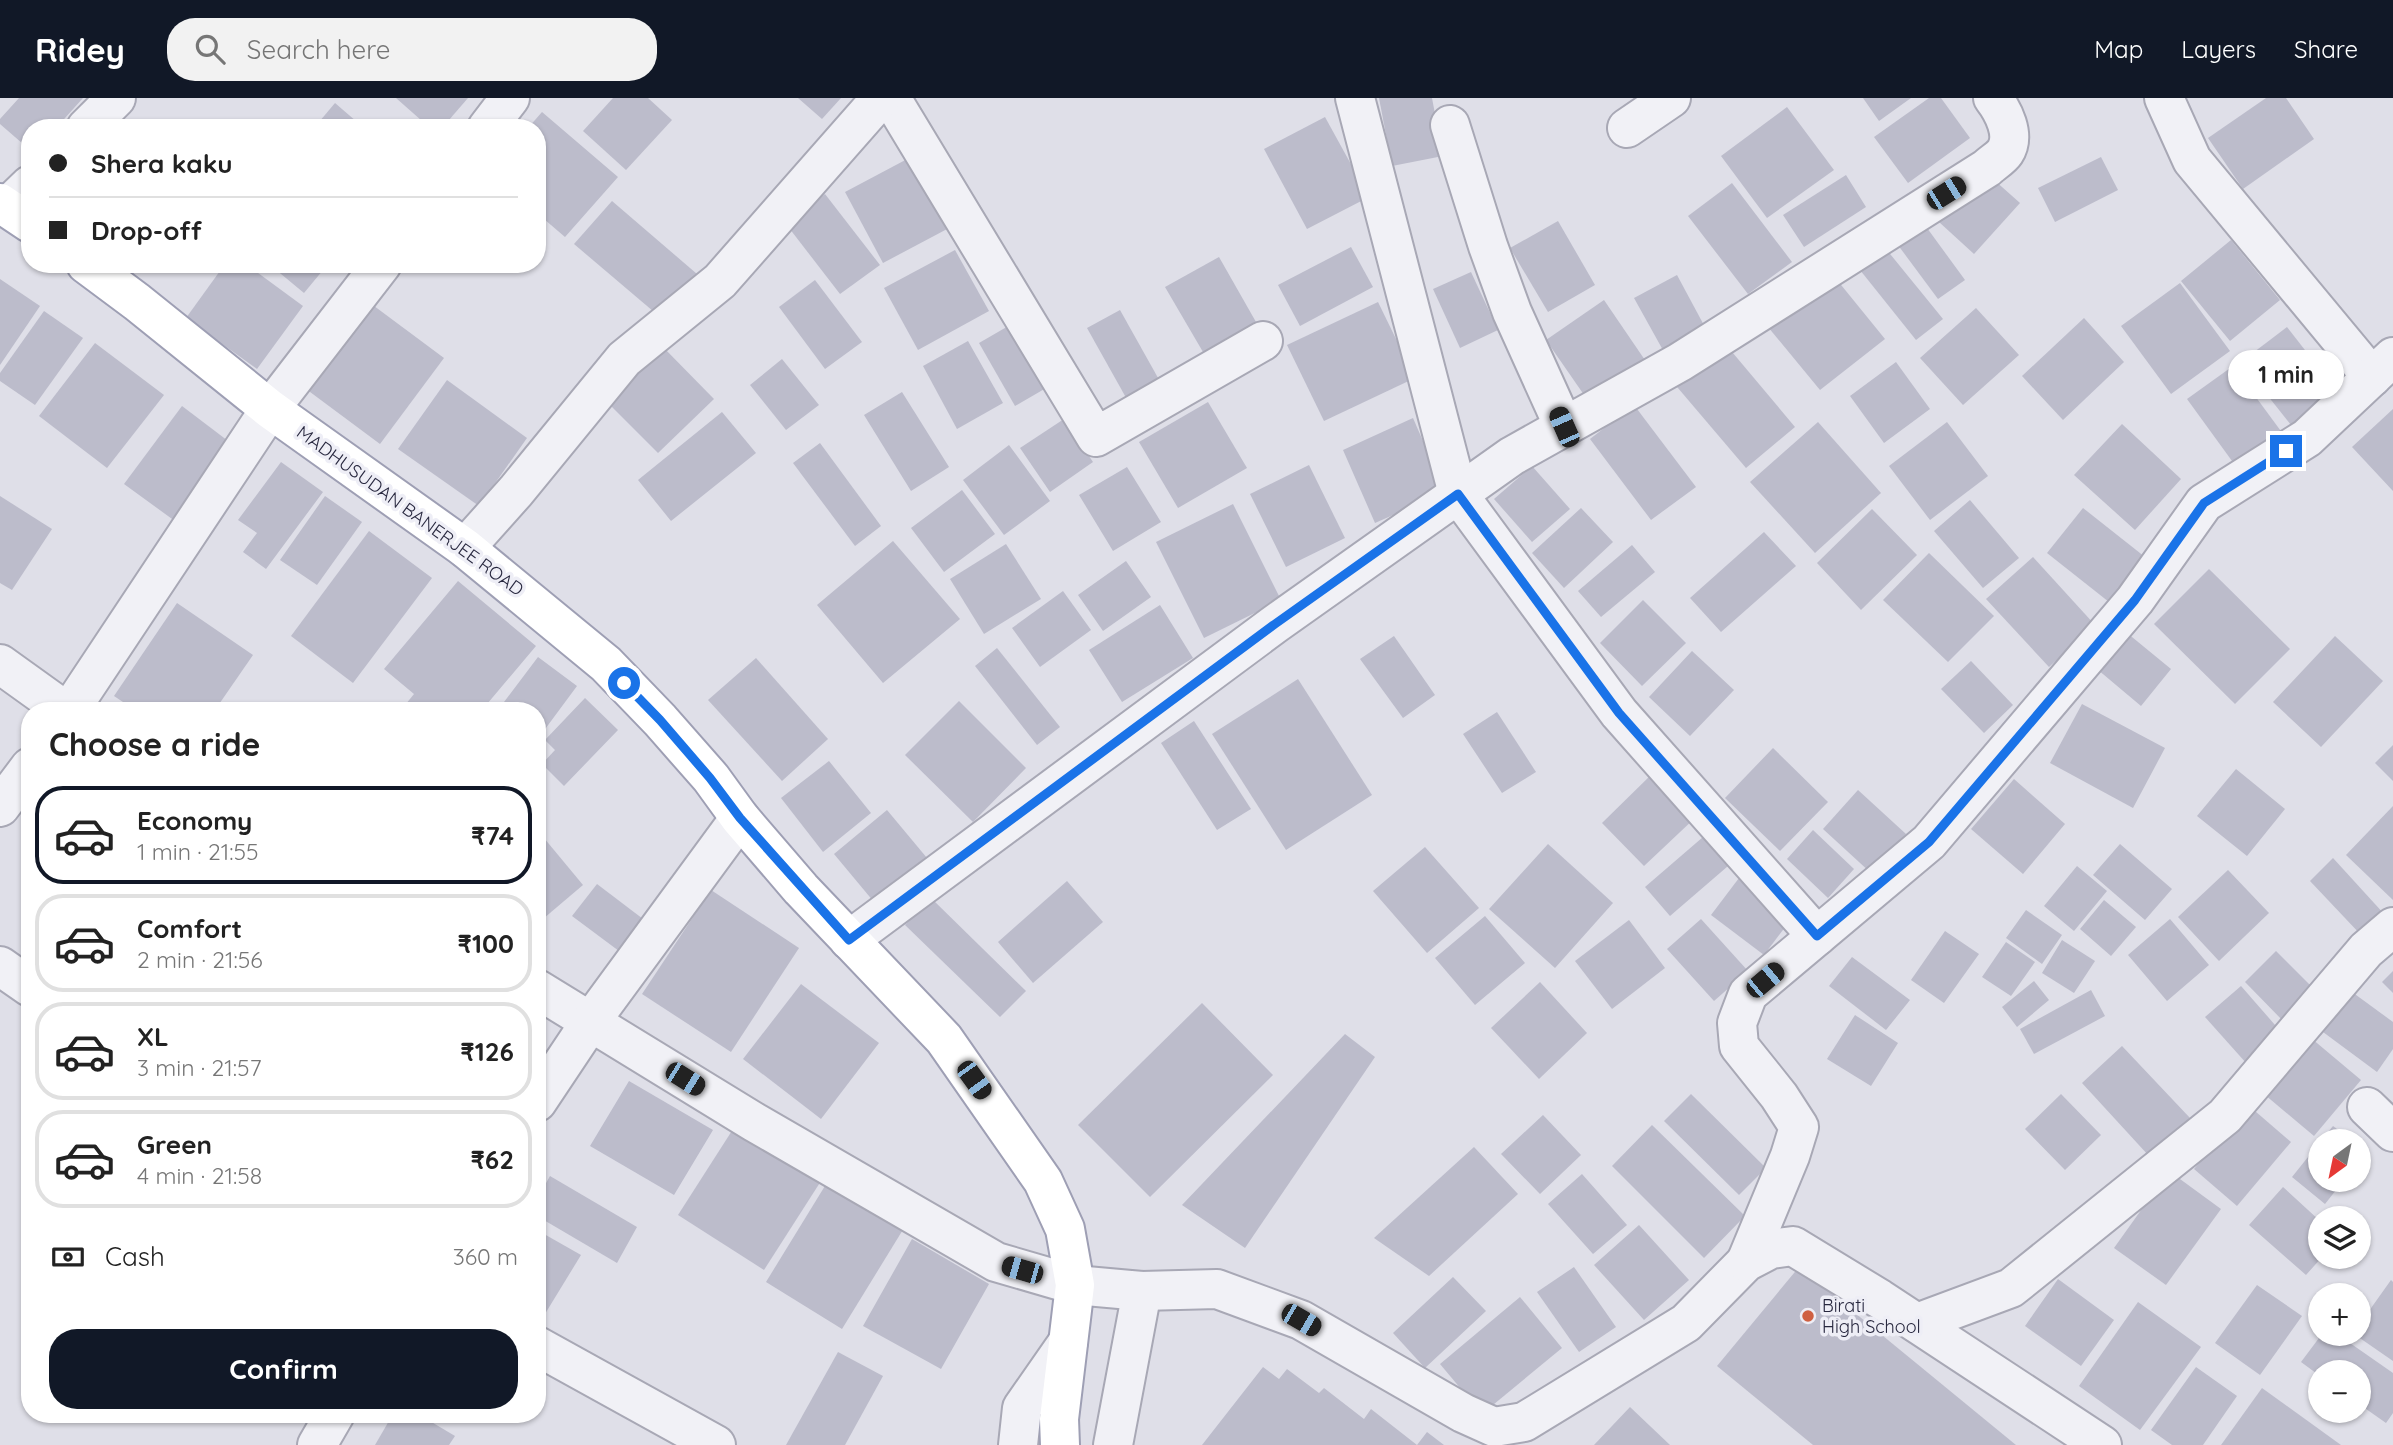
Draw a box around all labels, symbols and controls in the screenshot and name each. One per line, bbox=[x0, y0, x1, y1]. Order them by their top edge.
search box bbox=[167, 18, 657, 81]
text: Ridey bbox=[35, 29, 125, 70]
icon: search bbox=[191, 30, 229, 68]
text: Search here bbox=[247, 33, 390, 66]
text: Map bbox=[2094, 34, 2143, 64]
text: Layers bbox=[2181, 34, 2256, 64]
text: Share bbox=[2294, 34, 2358, 64]
text: Shera kaku bbox=[91, 147, 233, 180]
car bbox=[1923, 173, 1970, 213]
text: Drop-off bbox=[91, 214, 202, 247]
callout: 1 min bbox=[2228, 350, 2344, 398]
text: 1 min bbox=[2258, 360, 2314, 389]
car bbox=[1546, 404, 1583, 450]
street label: MADHUSUDAN BANERJEE ROAD bbox=[292, 420, 528, 601]
route end bbox=[2270, 435, 2302, 467]
route start bbox=[608, 667, 640, 699]
text: Choose a ride bbox=[49, 724, 261, 764]
icon: car bbox=[53, 804, 116, 867]
text: Economy bbox=[137, 804, 252, 837]
text: ₹74 bbox=[471, 819, 514, 852]
text: 1 min · 21:55 bbox=[137, 837, 259, 866]
icon: car bbox=[53, 912, 116, 975]
text: Comfort bbox=[137, 912, 242, 945]
text: ₹100 bbox=[458, 927, 514, 960]
text: 2 min · 21:56 bbox=[137, 945, 263, 974]
car bbox=[1743, 958, 1788, 1002]
icon: car bbox=[53, 1020, 116, 1083]
text: XL bbox=[137, 1020, 169, 1053]
text: ₹126 bbox=[460, 1035, 514, 1068]
text: 3 min · 21:57 bbox=[137, 1053, 261, 1082]
car bbox=[954, 1057, 995, 1103]
car bbox=[662, 1059, 709, 1099]
icon: car bbox=[53, 1128, 116, 1191]
text: Green bbox=[137, 1128, 212, 1161]
north arrow bbox=[2308, 1129, 2371, 1192]
map controls bbox=[2308, 1129, 2371, 1423]
text: ₹62 bbox=[470, 1143, 514, 1176]
text: 4 min · 21:58 bbox=[137, 1161, 262, 1190]
button: layers bbox=[2308, 1206, 2371, 1269]
icon: cash bbox=[49, 1238, 87, 1276]
text: Cash bbox=[105, 1240, 165, 1273]
text: 360 m bbox=[453, 1242, 518, 1271]
car bbox=[999, 1254, 1046, 1286]
button: + bbox=[2308, 1283, 2371, 1346]
place label: Birati High School bbox=[1822, 1294, 1921, 1338]
car bbox=[1278, 1300, 1325, 1340]
marker: Birati High School bbox=[1800, 1308, 1816, 1324]
button: Confirm bbox=[49, 1329, 518, 1409]
button: − bbox=[2308, 1360, 2371, 1423]

